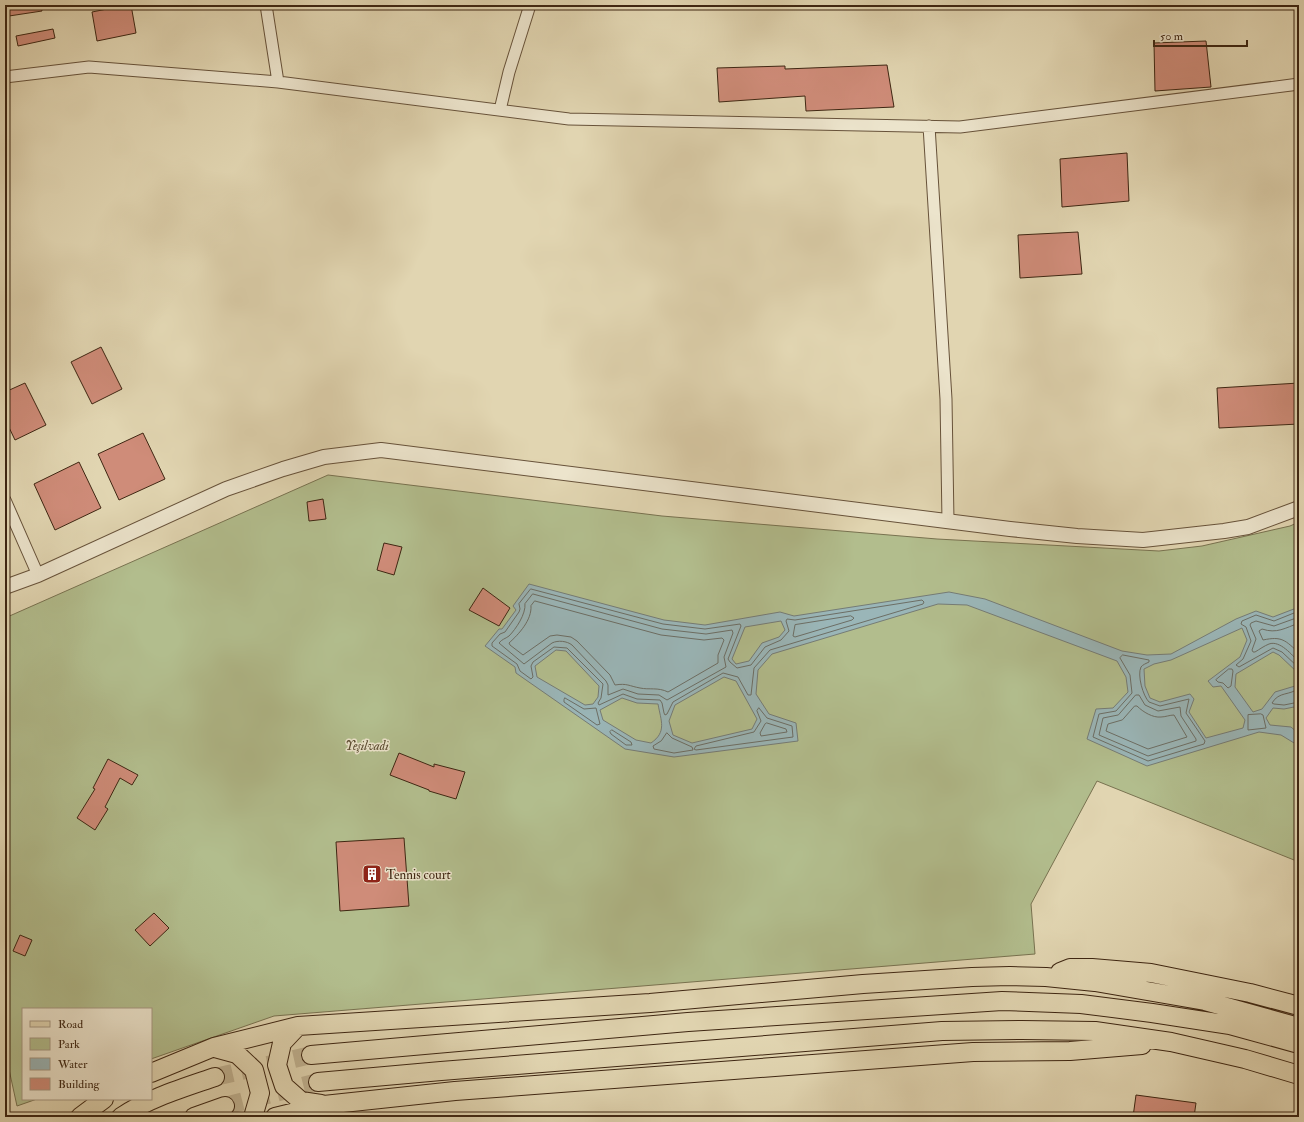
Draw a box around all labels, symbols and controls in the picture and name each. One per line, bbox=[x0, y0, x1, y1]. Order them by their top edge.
scale bar bbox=[1154, 22, 1247, 48]
text: 50 m bbox=[1160, 29, 1184, 44]
park label: Yeşilvadi bbox=[345, 738, 389, 754]
building icon: Tennis court bbox=[361, 863, 383, 885]
place label: Tennis court bbox=[386, 867, 451, 883]
legend bbox=[22, 1008, 152, 1100]
text: Road bbox=[58, 1017, 83, 1032]
text: Park bbox=[58, 1037, 80, 1052]
text: Water bbox=[57, 1057, 88, 1072]
text: Building bbox=[58, 1077, 101, 1092]

